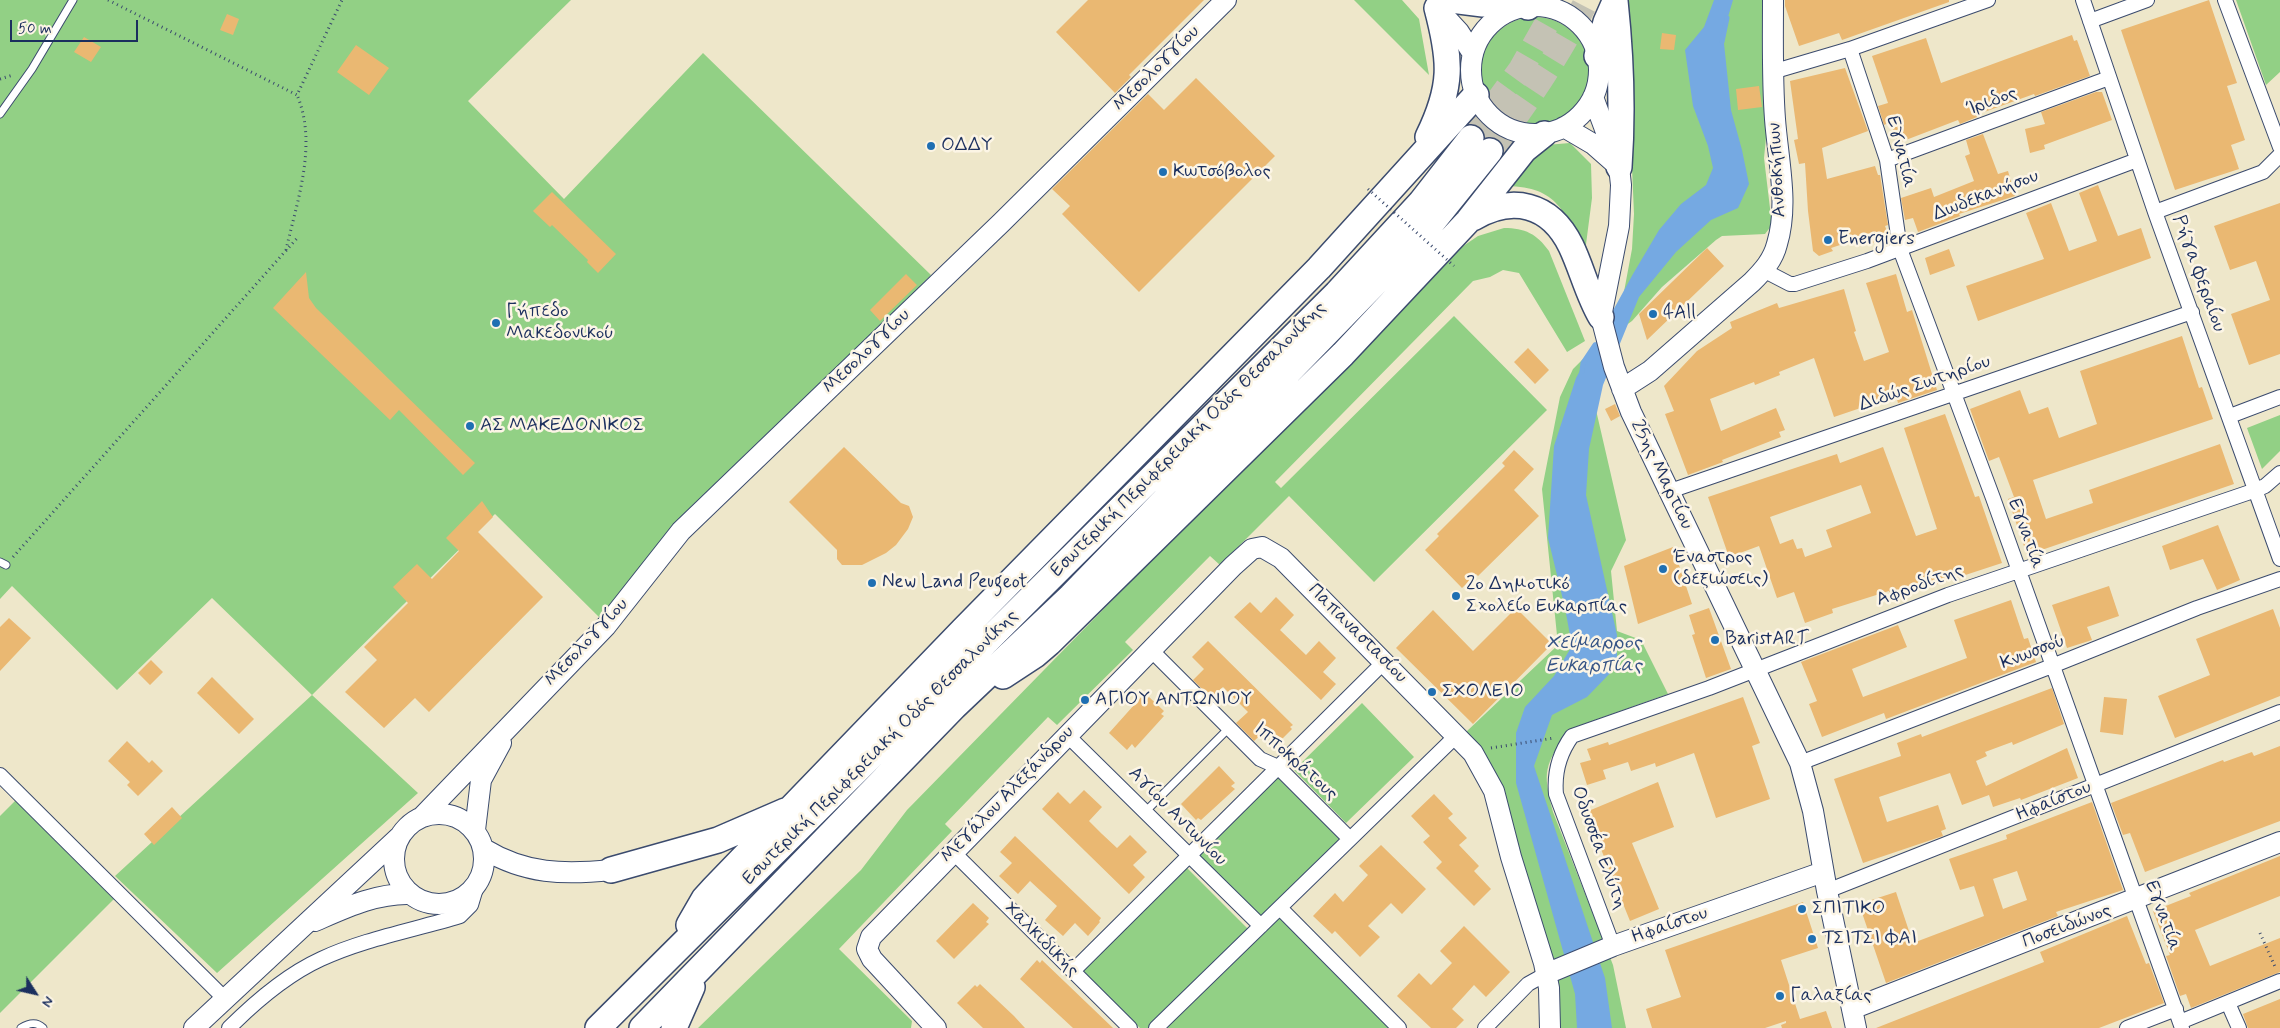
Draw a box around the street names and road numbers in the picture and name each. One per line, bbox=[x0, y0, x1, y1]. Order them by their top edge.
street label: Μεσολογγίου bbox=[1109, 21, 1205, 117]
street label: Ίριδος bbox=[1964, 82, 2020, 122]
street label: Εγνατία bbox=[1880, 114, 1920, 190]
street label: Ανθοκήπων bbox=[1764, 122, 1792, 218]
street label: Δωδεκανήσου bbox=[1930, 165, 2042, 227]
street label: Ρήγα Φεραίου bbox=[2166, 213, 2230, 335]
street label: Εσωτερική Περιφερειακή Οδός Θεσσαλονίκης bbox=[1046, 297, 1332, 583]
street label: Μεσολογγίου bbox=[818, 305, 916, 399]
street label: Διδώς Σωτηρίου bbox=[1856, 351, 1994, 417]
street label: 25ης Μαρτίου bbox=[1625, 416, 1697, 534]
street label: Εγνατία bbox=[2002, 496, 2048, 572]
street label: Αφροδίτης bbox=[1873, 560, 1967, 612]
street label: Παπαναστασίου bbox=[1302, 579, 1412, 689]
street label: Μεσολογγίου bbox=[540, 594, 634, 692]
street label: Εσωτερική Περιφερειακή Οδός Θεσσαλονίκης bbox=[738, 605, 1024, 891]
street label: Κνωσσού bbox=[1997, 630, 2069, 676]
street label: Ιπποκράτους bbox=[1248, 718, 1342, 806]
street label: Μεγάλου Αλεξάνδρου bbox=[936, 721, 1080, 869]
street label: Αγίου Αντωνίου bbox=[1123, 763, 1231, 871]
street label: Ηφαίστου bbox=[2013, 777, 2095, 827]
street label: Οδυσσέα Ελύτη bbox=[1565, 783, 1631, 913]
street label: Εγνατία bbox=[2139, 878, 2185, 954]
street label: Χαλκιδικής bbox=[999, 898, 1083, 982]
street label: Ποσειδώνος bbox=[2019, 900, 2115, 954]
street label: Ηφαίστου bbox=[1629, 902, 1711, 950]

